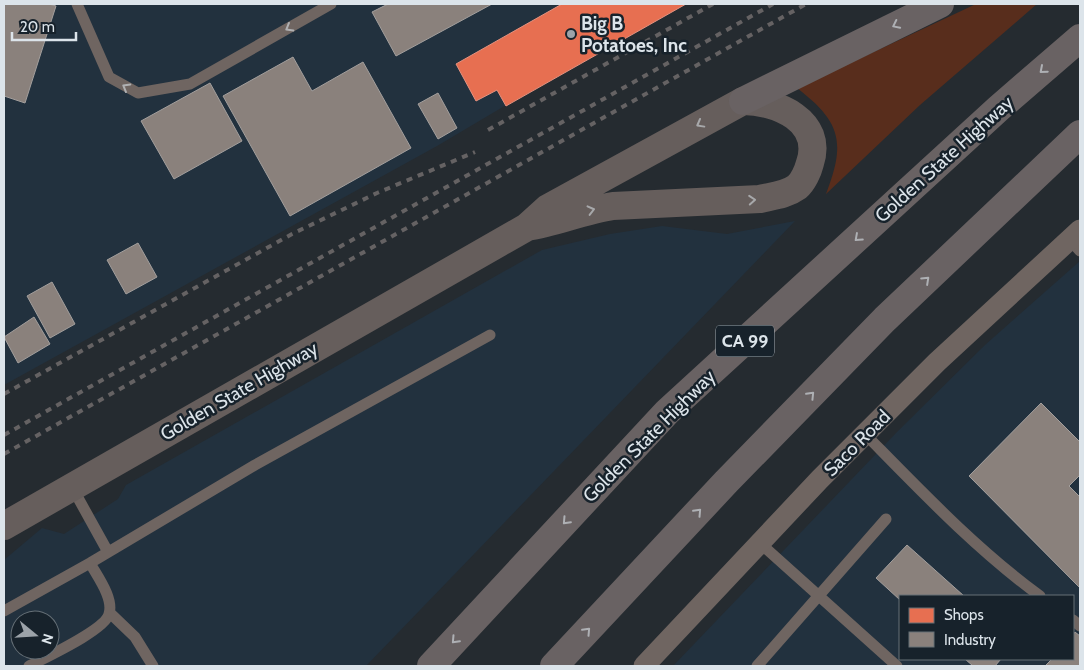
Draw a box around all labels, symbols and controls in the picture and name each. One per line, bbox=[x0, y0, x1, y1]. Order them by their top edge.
scale bar bbox=[12, 10, 76, 42]
place label: Big B Potatoes, Inc bbox=[581, 12, 687, 57]
text: 20 m bbox=[20, 18, 55, 36]
one-way arrow bbox=[892, 19, 901, 29]
one-way arrow bbox=[285, 21, 294, 31]
marker: Big B Potatoes, Inc bbox=[565, 28, 577, 40]
one-way arrow bbox=[1040, 65, 1049, 74]
one-way arrow bbox=[123, 83, 132, 93]
street label: Golden State Highway bbox=[870, 91, 1018, 227]
one-way arrow bbox=[697, 118, 706, 128]
one-way arrow bbox=[749, 194, 757, 205]
one-way arrow bbox=[586, 205, 595, 216]
one-way arrow bbox=[854, 232, 863, 241]
one-way arrow bbox=[920, 277, 929, 286]
road number: CA 99 bbox=[716, 326, 774, 356]
street label: Golden State Highway bbox=[156, 336, 322, 445]
street label: Golden State Highway bbox=[578, 365, 720, 507]
one-way arrow bbox=[805, 392, 814, 401]
street label: Saco Road bbox=[819, 405, 895, 481]
one-way arrow bbox=[692, 508, 701, 517]
one-way arrow bbox=[562, 516, 571, 525]
legend bbox=[899, 595, 1074, 660]
text: Shops bbox=[944, 606, 984, 624]
north arrow bbox=[10, 610, 60, 660]
one-way arrow bbox=[581, 627, 590, 636]
text: Industry bbox=[944, 631, 996, 649]
text: N bbox=[37, 632, 57, 647]
one-way arrow bbox=[452, 635, 461, 644]

